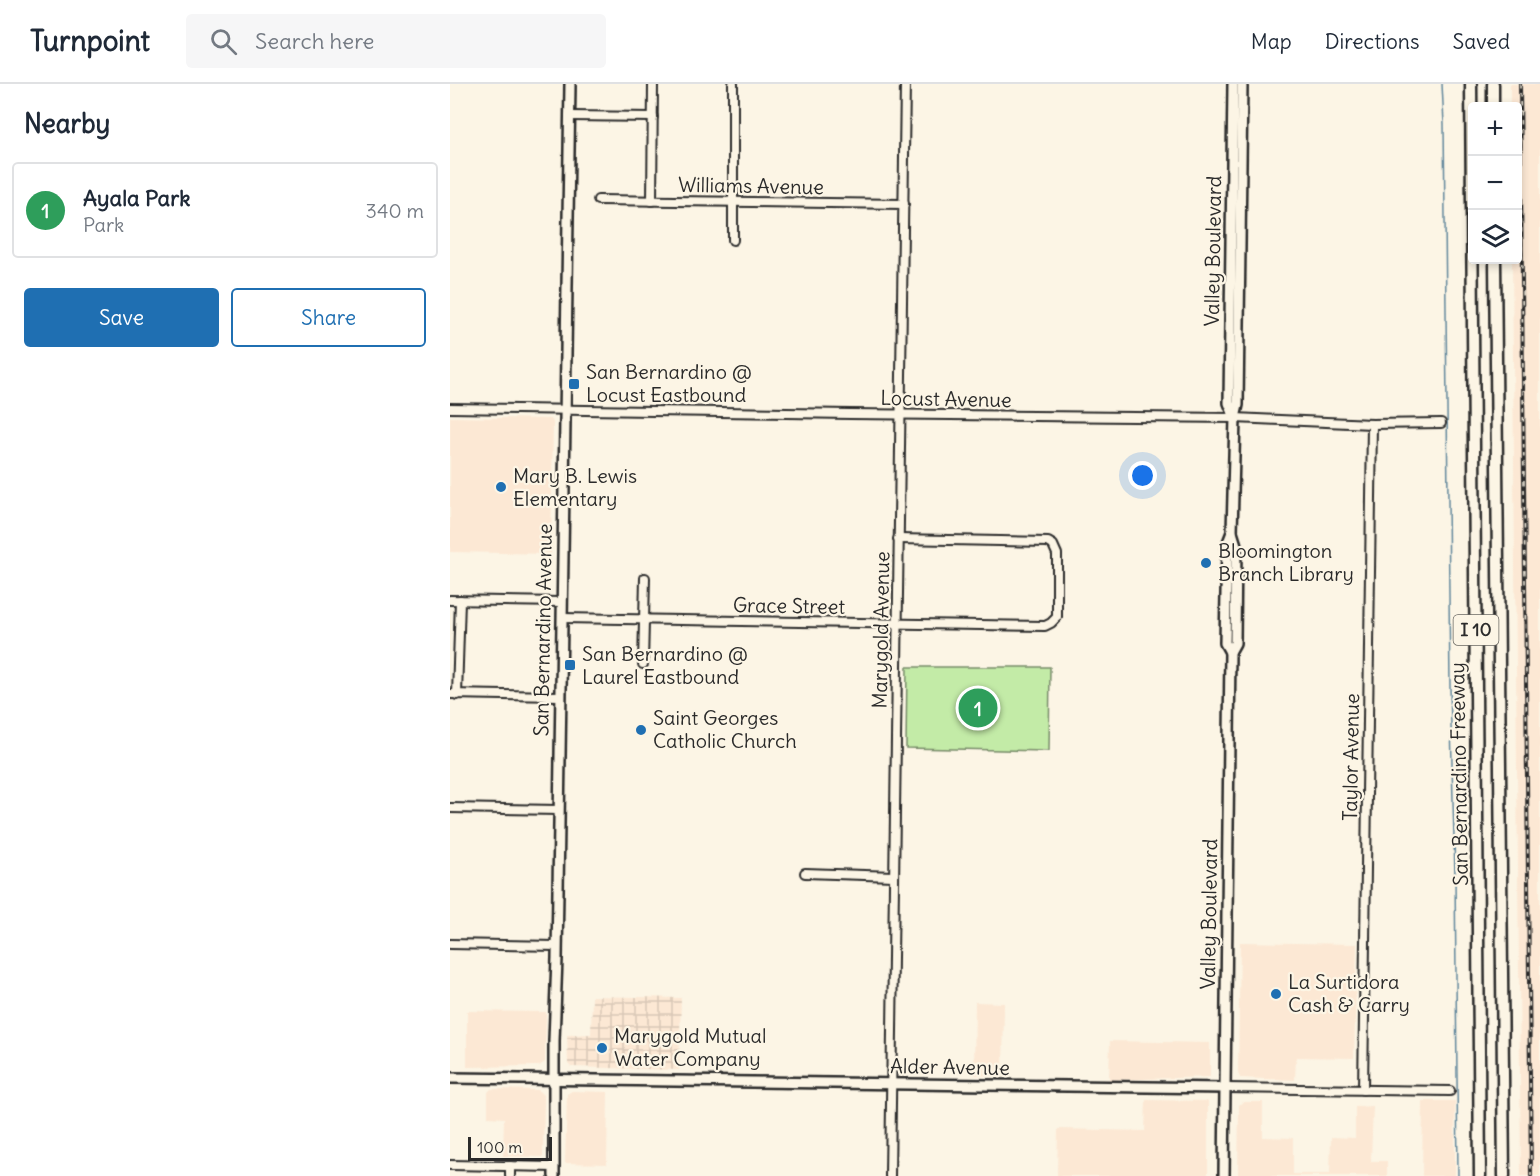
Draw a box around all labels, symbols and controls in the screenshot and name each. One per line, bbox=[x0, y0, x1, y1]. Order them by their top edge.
search box bbox=[186, 14, 606, 68]
text: Turnpoint bbox=[30, 23, 150, 59]
icon: search bbox=[207, 25, 240, 58]
text: Search here bbox=[255, 27, 374, 55]
text: Map bbox=[1251, 28, 1292, 55]
text: Directions bbox=[1325, 28, 1419, 55]
text: Saved bbox=[1452, 28, 1510, 55]
map controls bbox=[1468, 102, 1522, 264]
button: + bbox=[1468, 102, 1522, 156]
text: Nearby bbox=[24, 107, 110, 140]
button: − bbox=[1468, 156, 1522, 210]
street label: Williams Avenue bbox=[678, 172, 824, 199]
street label: Valley Boulevard bbox=[1199, 175, 1226, 327]
text: Ayala Park bbox=[83, 184, 190, 212]
text: 1 bbox=[42, 198, 49, 223]
text: 340 m bbox=[366, 198, 424, 223]
button: layers bbox=[1468, 210, 1522, 264]
text: Park bbox=[83, 212, 124, 237]
button: Save bbox=[24, 288, 219, 347]
button: Share bbox=[231, 288, 426, 347]
place label: San Bernardino @ Locust Eastbound bbox=[586, 359, 752, 407]
marker: San Bernardino @ Locust Eastbound bbox=[567, 377, 581, 391]
street label: Locust Avenue bbox=[880, 385, 1012, 412]
your location bbox=[1128, 461, 1157, 490]
place label: Mary B. Lewis Elementary bbox=[513, 463, 637, 511]
marker: Mary B. Lewis Elementary bbox=[494, 480, 508, 494]
street label: San Bernardino Avenue bbox=[528, 523, 557, 737]
place label: Bloomington Branch Library bbox=[1218, 538, 1354, 586]
street label: Marygold Avenue bbox=[867, 551, 894, 709]
marker: Bloomington Branch Library bbox=[1199, 556, 1213, 570]
street label: Grace Street bbox=[733, 592, 846, 619]
road number: I 10 bbox=[1454, 615, 1498, 645]
place label: San Bernardino @ Laurel Eastbound bbox=[582, 641, 748, 689]
marker: San Bernardino @ Laurel Eastbound bbox=[563, 658, 577, 672]
street label: San Bernardino Freeway bbox=[1444, 662, 1473, 886]
pin: 1 bbox=[958, 686, 998, 730]
street label: Taylor Avenue bbox=[1337, 693, 1364, 821]
place label: Saint Georges Catholic Church bbox=[653, 705, 797, 753]
marker: Saint Georges Catholic Church bbox=[634, 723, 648, 737]
street label: Valley Boulevard bbox=[1195, 838, 1222, 990]
place label: La Surtidora Cash & Carry bbox=[1288, 969, 1410, 1017]
marker: La Surtidora Cash & Carry bbox=[1269, 987, 1283, 1001]
place label: Marygold Mutual Water Company bbox=[614, 1023, 766, 1071]
marker: Marygold Mutual Water Company bbox=[595, 1041, 609, 1055]
street label: Alder Avenue bbox=[890, 1053, 1010, 1080]
scale bar bbox=[468, 1134, 552, 1162]
text: 100 m bbox=[477, 1137, 522, 1157]

